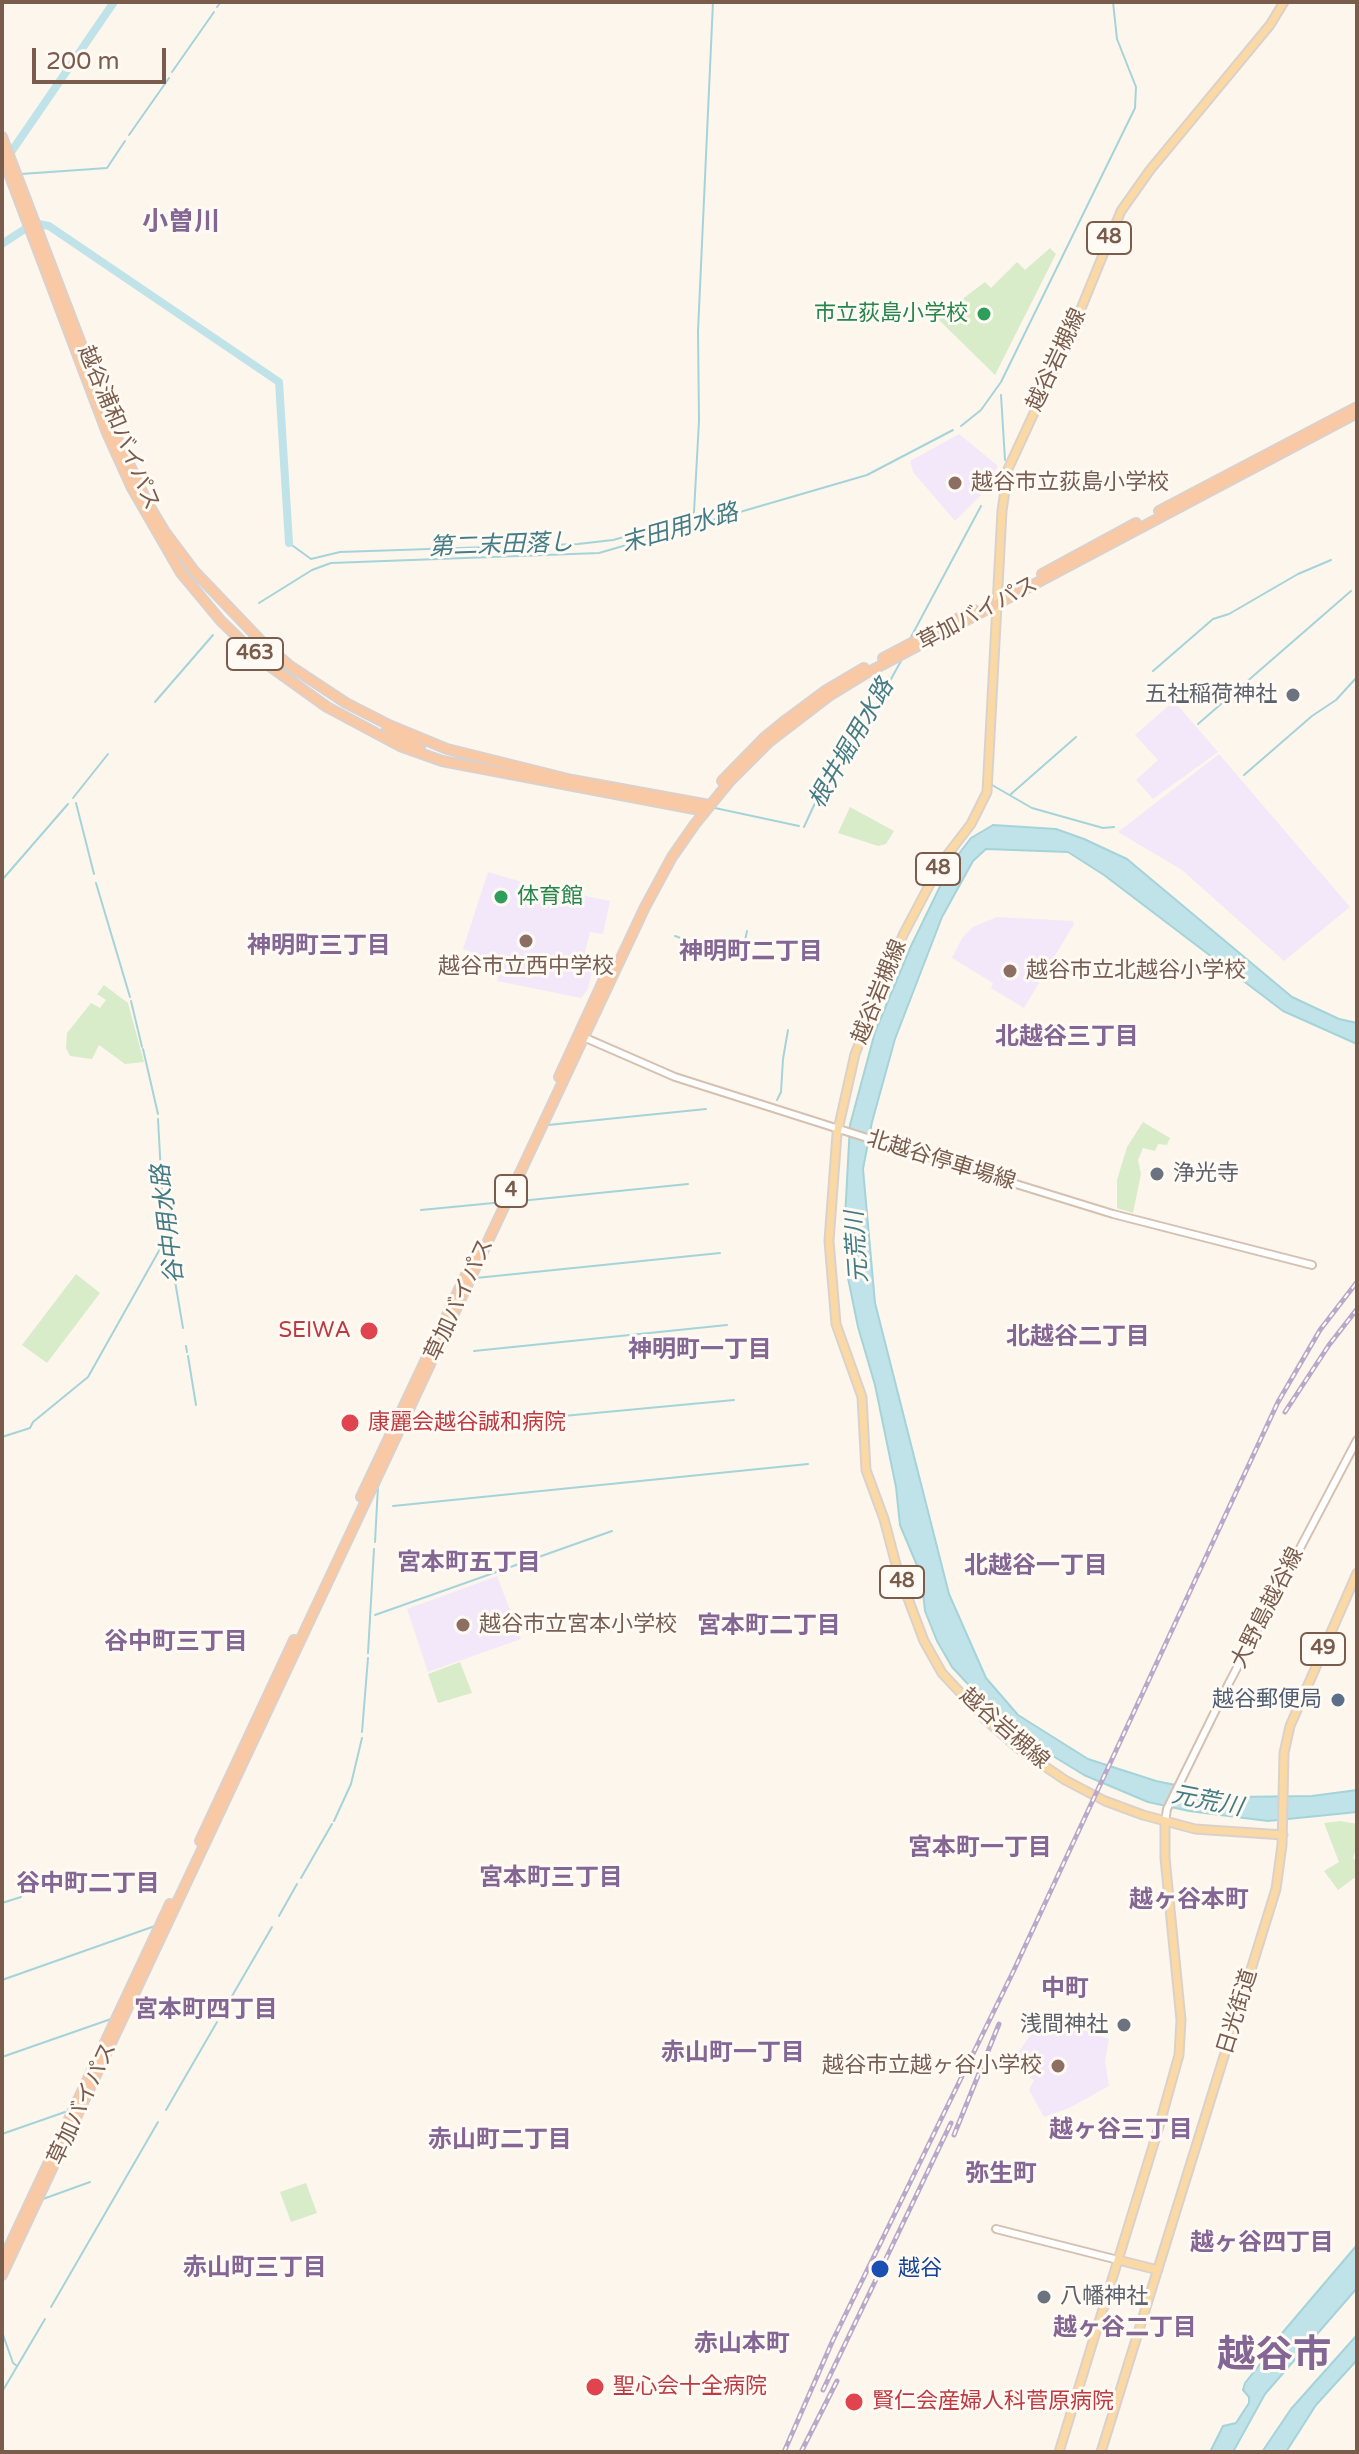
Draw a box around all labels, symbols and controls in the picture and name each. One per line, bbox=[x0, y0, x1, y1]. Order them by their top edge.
scale bar bbox=[36, 32, 170, 82]
text: 200 m bbox=[46, 47, 120, 76]
district label: 小曽川 bbox=[142, 207, 220, 239]
road number: 48 bbox=[1087, 222, 1131, 254]
place label: 市立荻島小学校 bbox=[814, 301, 968, 327]
marker: 市立荻島小学校 bbox=[975, 305, 993, 323]
street label: 越谷岩槻線 bbox=[1022, 305, 1092, 415]
street label: 越谷浦和バイパス bbox=[71, 342, 165, 514]
place label: 越谷市立荻島小学校 bbox=[971, 470, 1169, 496]
marker: 越谷市立荻島小学校 bbox=[946, 474, 964, 492]
water label: 末田用水路 bbox=[618, 499, 742, 559]
water label: 第二末田落し bbox=[429, 529, 573, 563]
street label: 草加バイパス bbox=[914, 571, 1042, 657]
road number: 463 bbox=[227, 638, 283, 670]
water label: 根井堀用水路 bbox=[804, 674, 900, 814]
place label: 五社稲荷神社 bbox=[1145, 682, 1277, 708]
marker: 五社稲荷神社 bbox=[1284, 686, 1302, 704]
road number: 48 bbox=[916, 853, 960, 885]
place label: 体育館 bbox=[517, 884, 583, 910]
marker: 体育館 bbox=[492, 888, 510, 906]
marker: 越谷市立西中学校 bbox=[517, 932, 535, 950]
district label: 神明町三丁目 bbox=[247, 933, 391, 961]
street label: 越谷岩槻線 bbox=[847, 936, 913, 1048]
district label: 神明町二丁目 bbox=[679, 939, 823, 967]
place label: 越谷市立西中学校 bbox=[438, 954, 614, 980]
place label: 越谷市立北越谷小学校 bbox=[1026, 958, 1246, 984]
marker: 越谷市立北越谷小学校 bbox=[1001, 962, 1019, 980]
district label: 北越谷三丁目 bbox=[995, 1024, 1139, 1052]
street label: 北越谷停車場線 bbox=[864, 1126, 1018, 1196]
place label: 浄光寺 bbox=[1173, 1161, 1239, 1187]
water label: 谷中用水路 bbox=[147, 1163, 191, 1285]
marker: 浄光寺 bbox=[1148, 1165, 1166, 1183]
road number: 4 bbox=[495, 1175, 527, 1207]
water label: 元荒川 bbox=[841, 1210, 875, 1284]
street label: 草加バイパス bbox=[420, 1235, 500, 1365]
place label: SEIWA bbox=[278, 1318, 351, 1344]
marker: SEIWA bbox=[358, 1320, 380, 1342]
district label: 北越谷二丁目 bbox=[1006, 1324, 1150, 1352]
district label: 神明町一丁目 bbox=[628, 1337, 772, 1365]
place label: 康麗会越谷誠和病院 bbox=[368, 1410, 566, 1436]
marker: 康麗会越谷誠和病院 bbox=[339, 1412, 361, 1434]
street label: 大野島越谷線 bbox=[1226, 1543, 1310, 1673]
district label: 宮本町五丁目 bbox=[397, 1550, 541, 1578]
district label: 北越谷一丁目 bbox=[964, 1553, 1108, 1581]
road number: 48 bbox=[880, 1566, 924, 1598]
place label: 越谷市立宮本小学校 bbox=[479, 1612, 677, 1638]
district label: 宮本町二丁目 bbox=[697, 1613, 841, 1641]
marker: 越谷市立宮本小学校 bbox=[454, 1616, 472, 1634]
district label: 谷中町三丁目 bbox=[104, 1629, 248, 1657]
road number: 49 bbox=[1301, 1633, 1345, 1665]
street label: 越谷岩槻線 bbox=[954, 1683, 1054, 1775]
place label: 越谷郵便局 bbox=[1212, 1687, 1322, 1713]
marker: 越谷郵便局 bbox=[1329, 1691, 1347, 1709]
water label: 元荒川 bbox=[1169, 1781, 1245, 1823]
district label: 宮本町一丁目 bbox=[908, 1835, 1052, 1863]
district label: 宮本町三丁目 bbox=[479, 1865, 623, 1893]
district label: 谷中町二丁目 bbox=[16, 1871, 160, 1899]
district label: 越ヶ谷本町 bbox=[1129, 1887, 1249, 1915]
street label: 日光街道 bbox=[1213, 1966, 1263, 2058]
district label: 中町 bbox=[1041, 1976, 1089, 2004]
district label: 宮本町四丁目 bbox=[134, 1997, 278, 2025]
place label: 浅間神社 bbox=[1020, 2012, 1108, 2038]
marker: 浅間神社 bbox=[1115, 2016, 1133, 2034]
street label: 草加バイパス bbox=[43, 2039, 123, 2169]
district label: 赤山町一丁目 bbox=[661, 2040, 805, 2068]
place label: 越谷市立越ヶ谷小学校 bbox=[822, 2053, 1042, 2079]
marker: 越谷市立越ヶ谷小学校 bbox=[1049, 2057, 1067, 2075]
district label: 越ヶ谷三丁目 bbox=[1049, 2117, 1193, 2145]
district label: 赤山町二丁目 bbox=[428, 2127, 572, 2155]
district label: 弥生町 bbox=[965, 2161, 1037, 2189]
district label: 越ヶ谷四丁目 bbox=[1190, 2230, 1334, 2258]
district label: 赤山町三丁目 bbox=[183, 2255, 327, 2283]
place label: 越谷 bbox=[898, 2256, 942, 2282]
marker: 越谷 bbox=[869, 2258, 891, 2280]
place label: 八幡神社 bbox=[1060, 2284, 1148, 2310]
marker: 八幡神社 bbox=[1035, 2288, 1053, 2306]
district label: 越ヶ谷二丁目 bbox=[1053, 2315, 1197, 2343]
district label: 赤山本町 bbox=[694, 2331, 790, 2359]
district label: 越谷市 bbox=[1217, 2334, 1331, 2380]
place label: 聖心会十全病院 bbox=[613, 2374, 767, 2400]
marker: 聖心会十全病院 bbox=[584, 2376, 606, 2398]
place label: 賢仁会産婦人科菅原病院 bbox=[872, 2389, 1114, 2415]
marker: 賢仁会産婦人科菅原病院 bbox=[843, 2391, 865, 2413]

